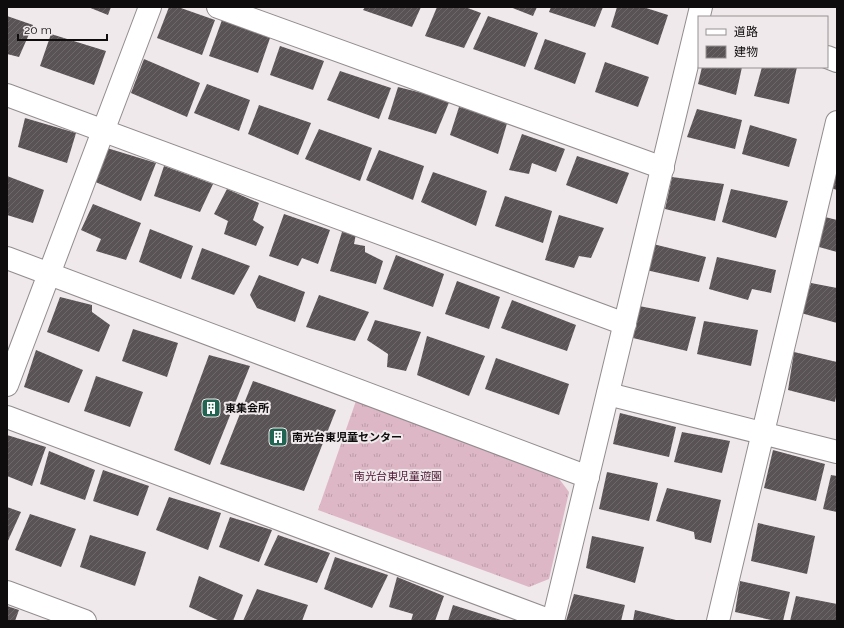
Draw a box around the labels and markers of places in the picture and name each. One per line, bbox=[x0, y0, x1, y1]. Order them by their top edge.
building icon: 東集会所 bbox=[200, 397, 222, 419]
place label: 東集会所 bbox=[225, 402, 269, 415]
building icon: 南光台東児童センター bbox=[267, 426, 289, 448]
place label: 南光台東児童センター bbox=[292, 431, 402, 444]

